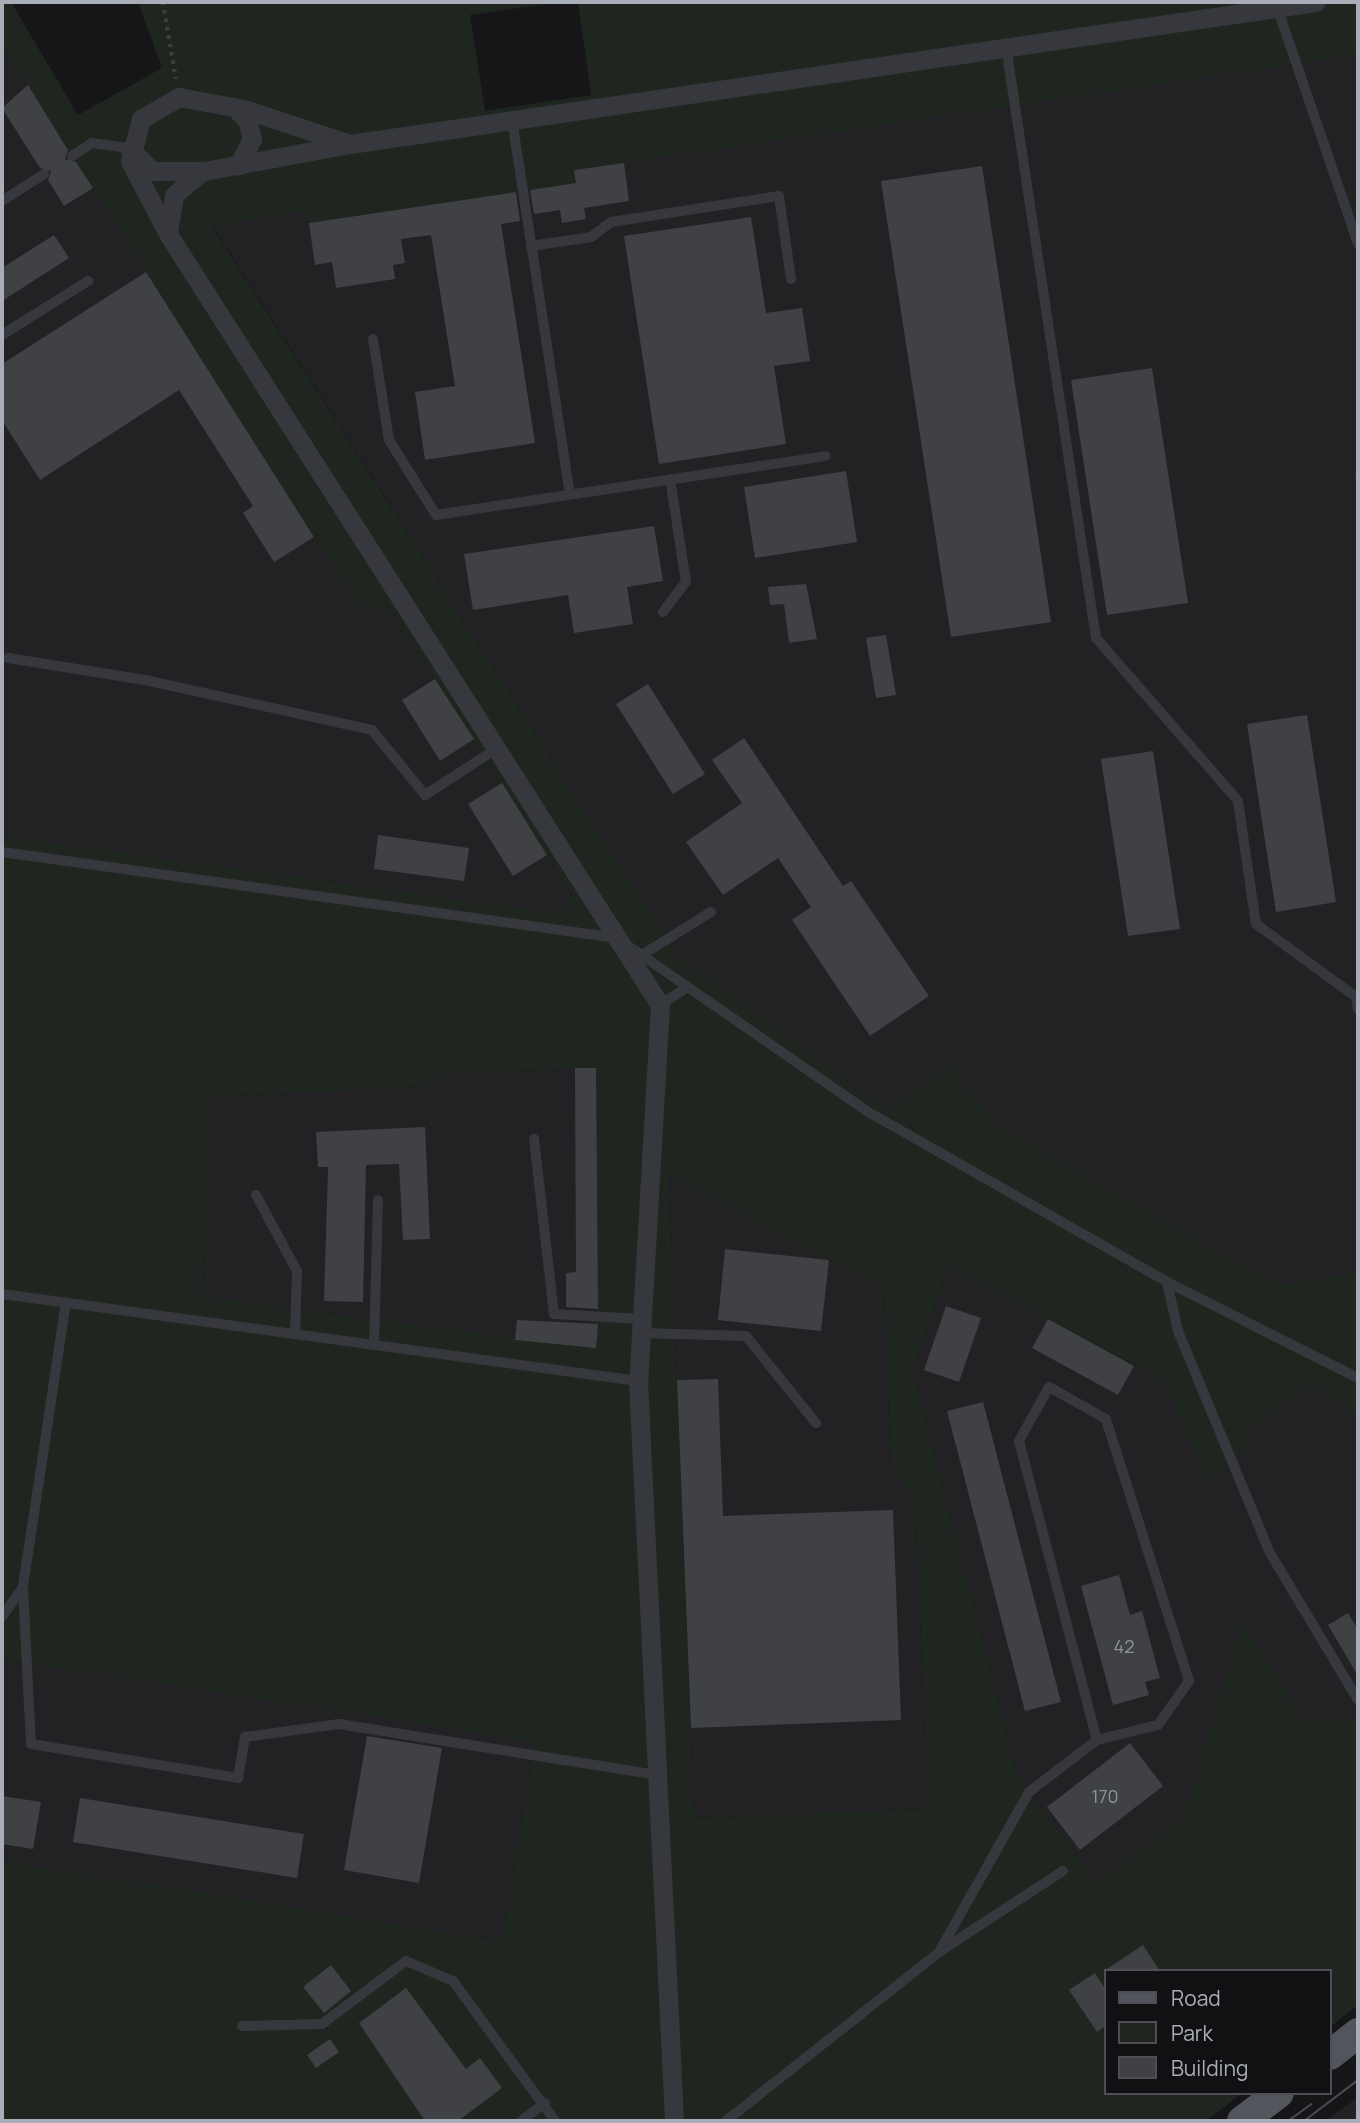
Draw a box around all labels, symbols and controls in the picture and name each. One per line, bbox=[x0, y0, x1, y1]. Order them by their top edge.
house number: 42 bbox=[1114, 1635, 1134, 1657]
house number: 170 bbox=[1091, 1785, 1119, 1807]
legend bbox=[1104, 1969, 1332, 2095]
text: Road bbox=[1171, 1984, 1221, 2012]
text: Park bbox=[1171, 2019, 1213, 2047]
text: Building bbox=[1171, 2054, 1248, 2082]

